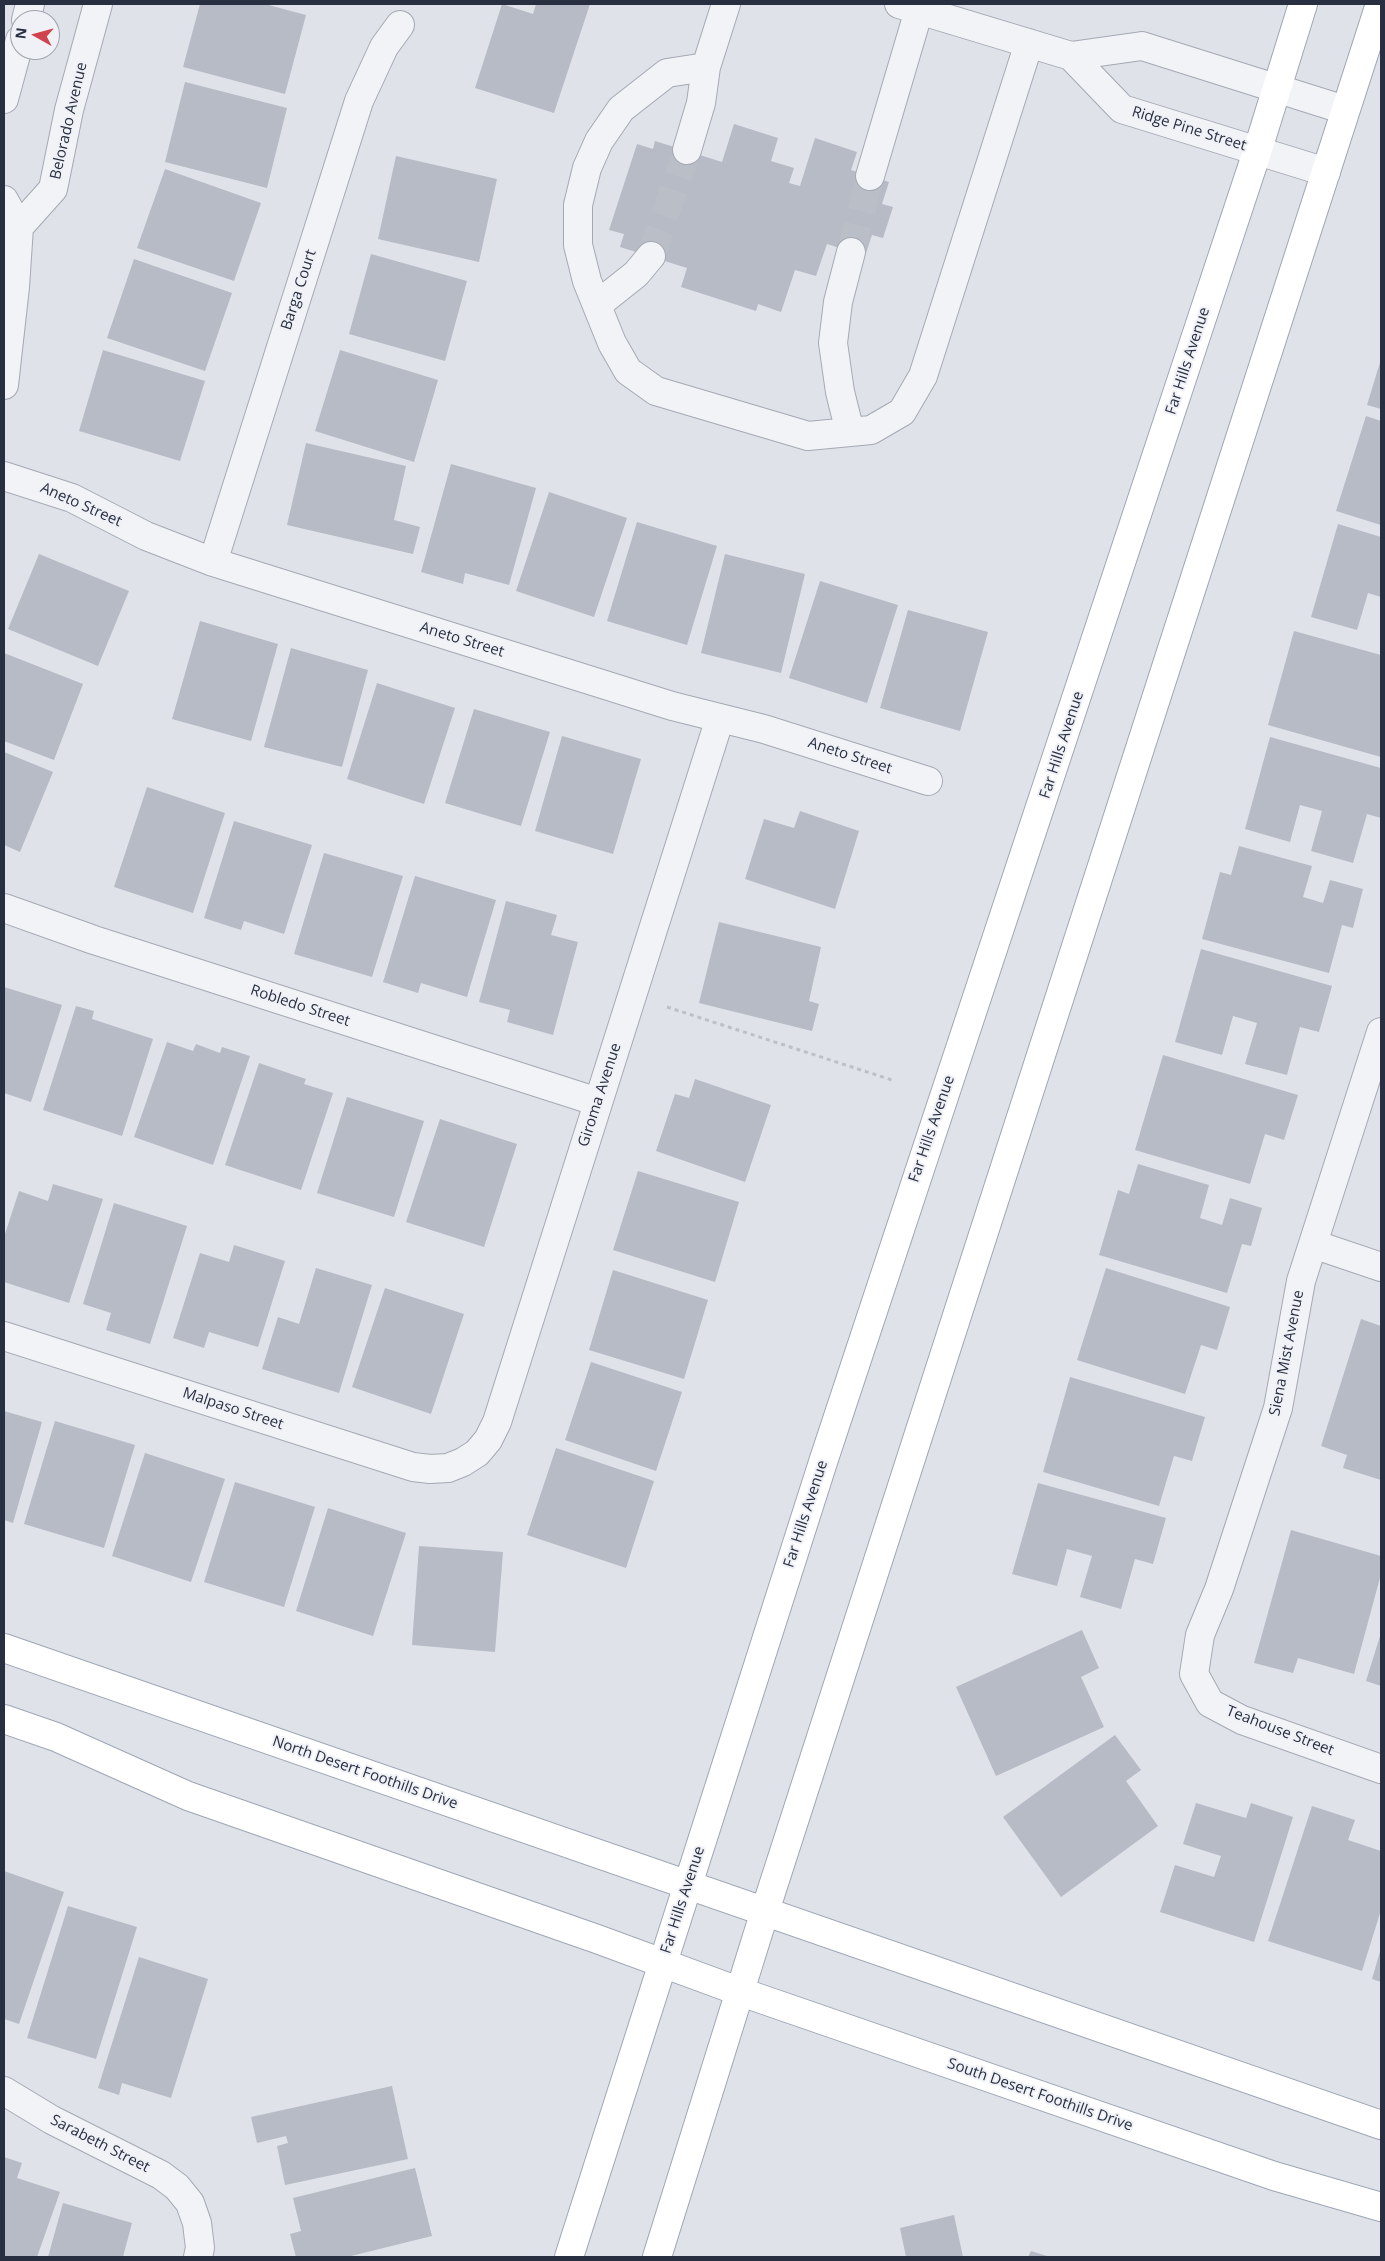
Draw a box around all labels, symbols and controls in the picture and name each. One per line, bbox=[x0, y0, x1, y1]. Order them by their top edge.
north arrow bbox=[10, 10, 60, 60]
text: N bbox=[10, 26, 31, 40]
street label: Belorado Avenue bbox=[47, 61, 91, 181]
street label: Ridge Pine Street bbox=[1130, 103, 1248, 155]
street label: Barga Court bbox=[278, 247, 320, 333]
street label: Far Hills Avenue bbox=[1162, 305, 1214, 417]
street label: Aneto Street bbox=[37, 479, 125, 531]
street label: Aneto Street bbox=[418, 619, 506, 661]
street label: Far Hills Avenue bbox=[1036, 689, 1088, 801]
street label: Aneto Street bbox=[806, 734, 894, 778]
street label: Robledo Street bbox=[248, 981, 352, 1031]
street label: Giroma Avenue bbox=[575, 1041, 625, 1149]
street label: Far Hills Avenue bbox=[905, 1073, 959, 1185]
street label: Siena Mist Avenue bbox=[1266, 1289, 1308, 1417]
street label: Malpaso Street bbox=[180, 1384, 286, 1434]
street label: Far Hills Avenue bbox=[780, 1458, 832, 1570]
street label: Teahouse Street bbox=[1224, 1702, 1336, 1760]
street label: North Desert Foothills Drive bbox=[270, 1733, 460, 1813]
street label: Far Hills Avenue bbox=[657, 1844, 709, 1956]
street label: South Desert Foothills Drive bbox=[945, 2055, 1135, 2135]
street label: Sarabeth Street bbox=[47, 2111, 153, 2177]

